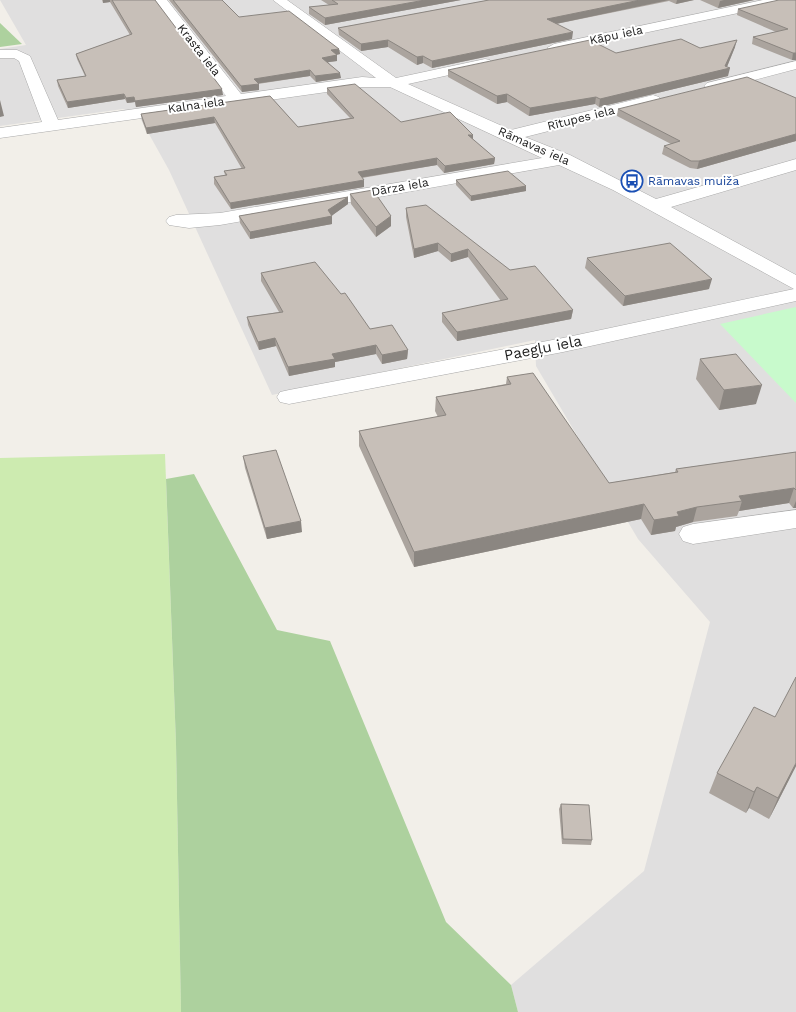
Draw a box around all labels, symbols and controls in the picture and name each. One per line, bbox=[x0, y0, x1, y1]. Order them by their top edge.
street label: Krasta iela bbox=[174, 21, 224, 79]
street label: Kāpu iela bbox=[588, 22, 644, 47]
street label: Kalna iela bbox=[167, 94, 225, 116]
street label: Rītupes iela bbox=[546, 103, 616, 133]
street label: Rāmavas iela bbox=[496, 124, 572, 168]
bus stop icon: Rāmavas muiža bbox=[620, 169, 644, 193]
place label: Rāmavas muiža bbox=[648, 174, 740, 188]
street label: Dārza iela bbox=[370, 175, 430, 199]
street label: Paegļu iela bbox=[503, 332, 584, 364]

